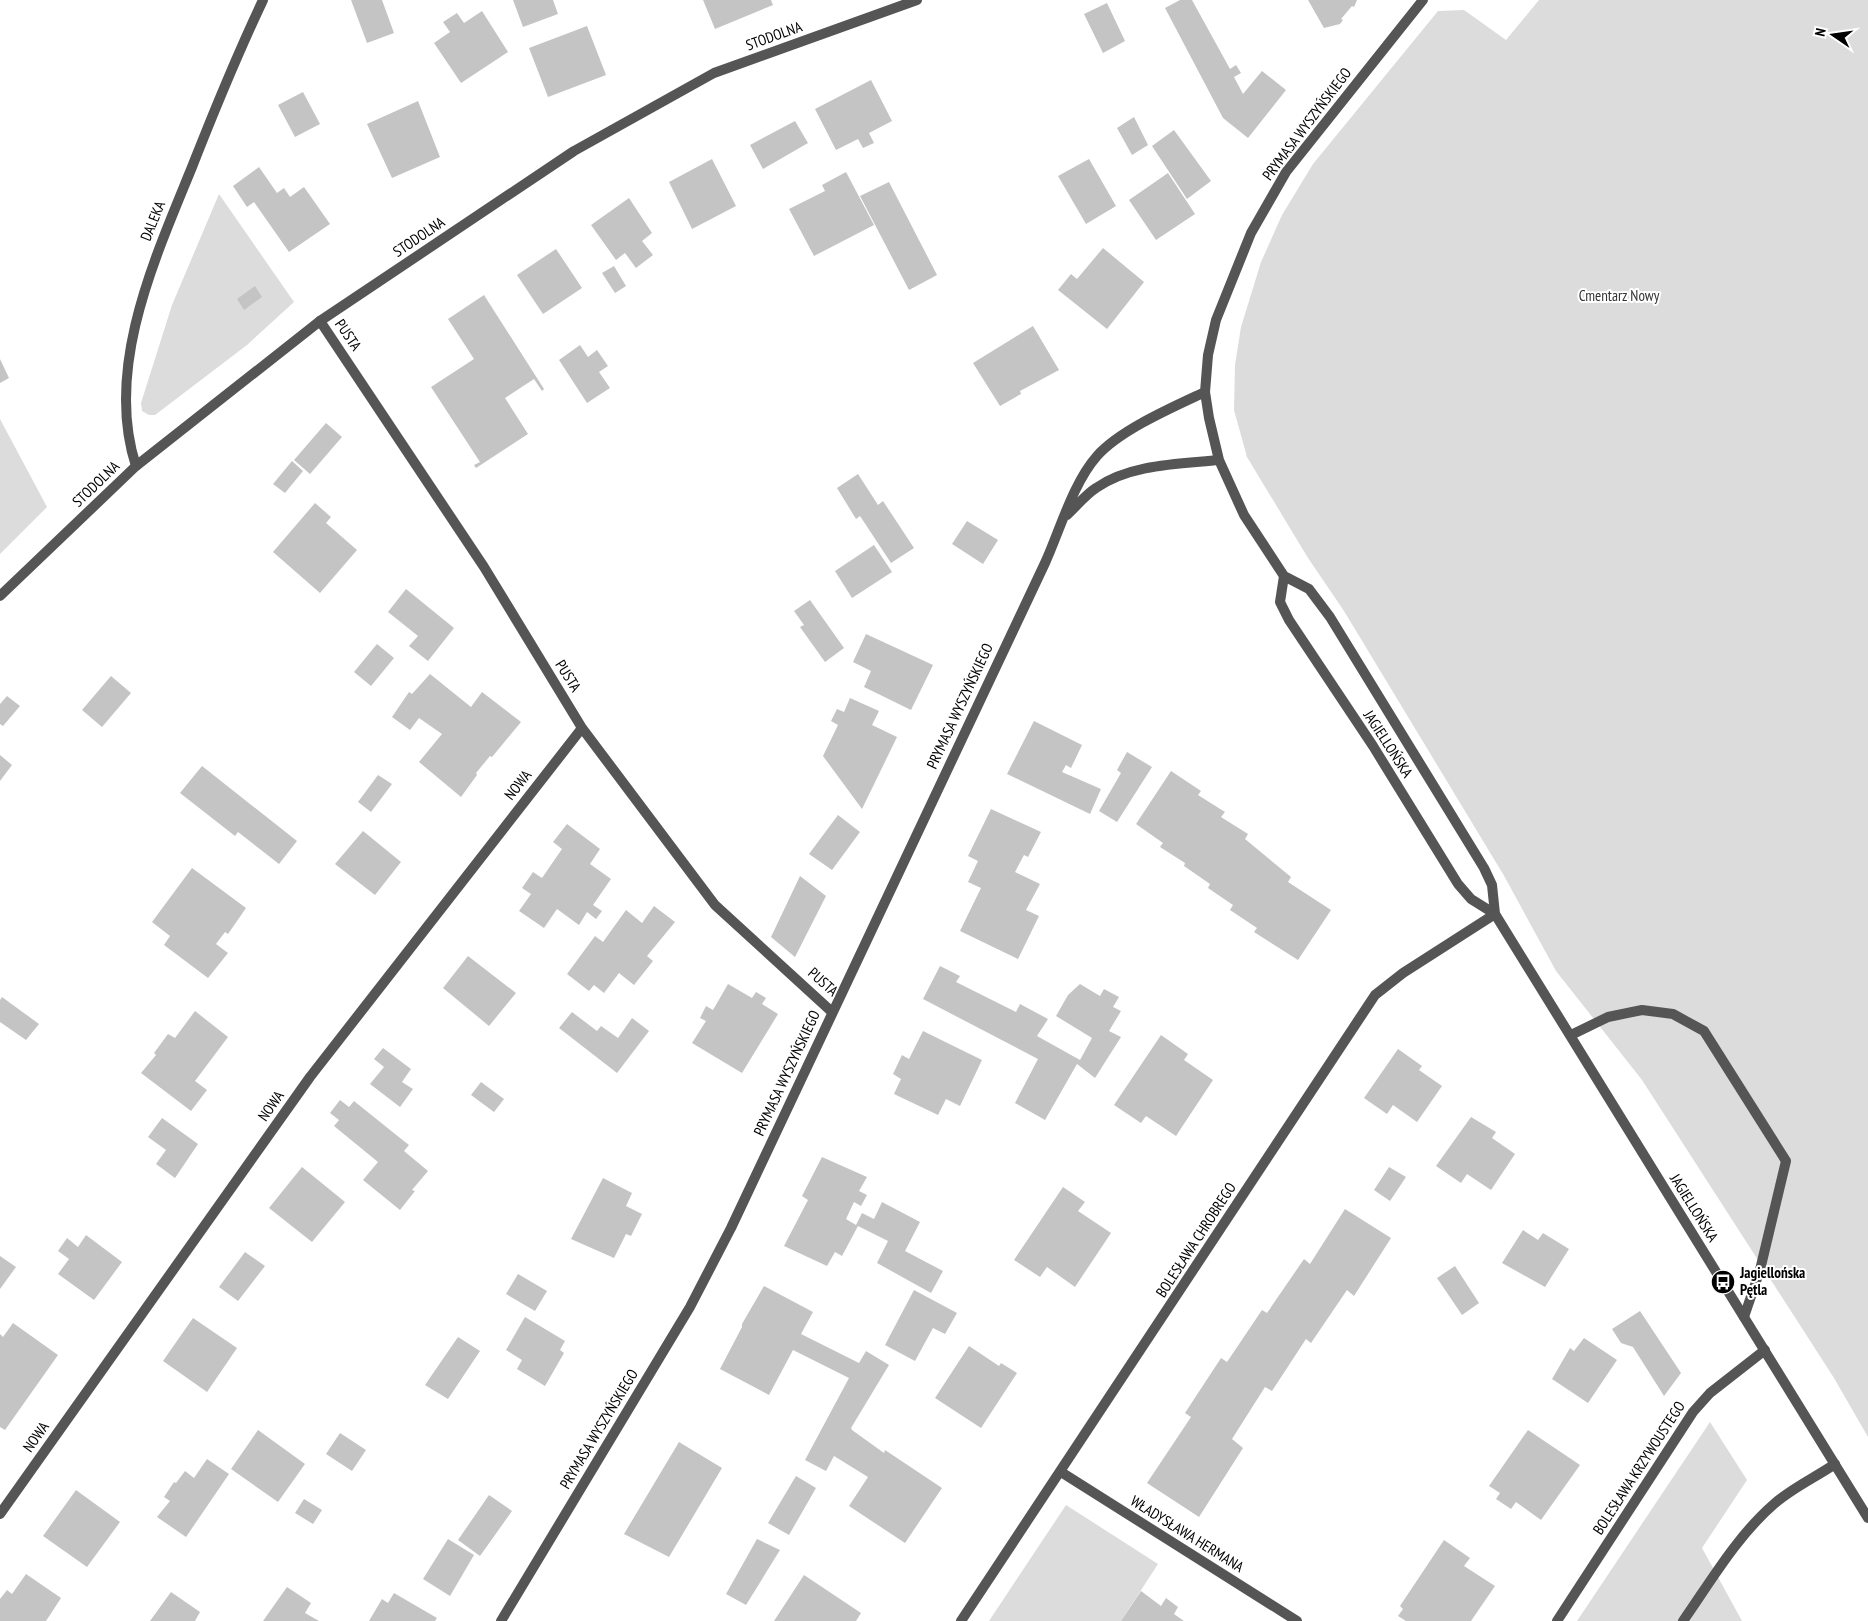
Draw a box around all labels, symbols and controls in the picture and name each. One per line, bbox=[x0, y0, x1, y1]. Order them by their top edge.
north arrow bbox=[1808, 10, 1858, 60]
street label: STODOLNA bbox=[743, 16, 805, 54]
text: N bbox=[1811, 26, 1830, 38]
street label: PRYMASA WYSZYŃSKIEGO bbox=[1258, 64, 1355, 184]
street label: DALEKA bbox=[136, 197, 169, 244]
street label: STODOLNA bbox=[389, 212, 449, 261]
park label: Cmentarz Nowy bbox=[1579, 286, 1660, 305]
street label: PUSTA bbox=[331, 315, 366, 355]
street label: STODOLNA bbox=[68, 456, 124, 511]
street label: PRYMASA WYSZYŃSKIEGO bbox=[922, 640, 997, 772]
street label: PUSTA bbox=[551, 656, 586, 696]
street label: JAGIELLOŃSKA bbox=[1359, 706, 1418, 782]
street label: NOWA bbox=[500, 765, 536, 803]
street label: PUSTA bbox=[804, 963, 843, 1001]
street label: PRYMASA WYSZYŃSKIEGO bbox=[749, 1007, 824, 1139]
street label: NOWA bbox=[253, 1086, 288, 1125]
street label: JAGIELLOŃSKA bbox=[1666, 1170, 1723, 1246]
street label: BOLESŁAWA CHROBREGO bbox=[1151, 1179, 1240, 1301]
place label: Jagiellońska Pętla bbox=[1739, 1263, 1805, 1299]
bus stop icon: Jagiellońska Pętla bbox=[1710, 1269, 1736, 1295]
street label: PRYMASA WYSZYŃSKIEGO bbox=[555, 1365, 642, 1492]
street label: BOLESŁAWA KRZYWOUSTEGO bbox=[1588, 1397, 1689, 1538]
street label: NOWA bbox=[18, 1417, 53, 1456]
street label: WŁADYSŁAWA HERMANA bbox=[1127, 1491, 1248, 1577]

